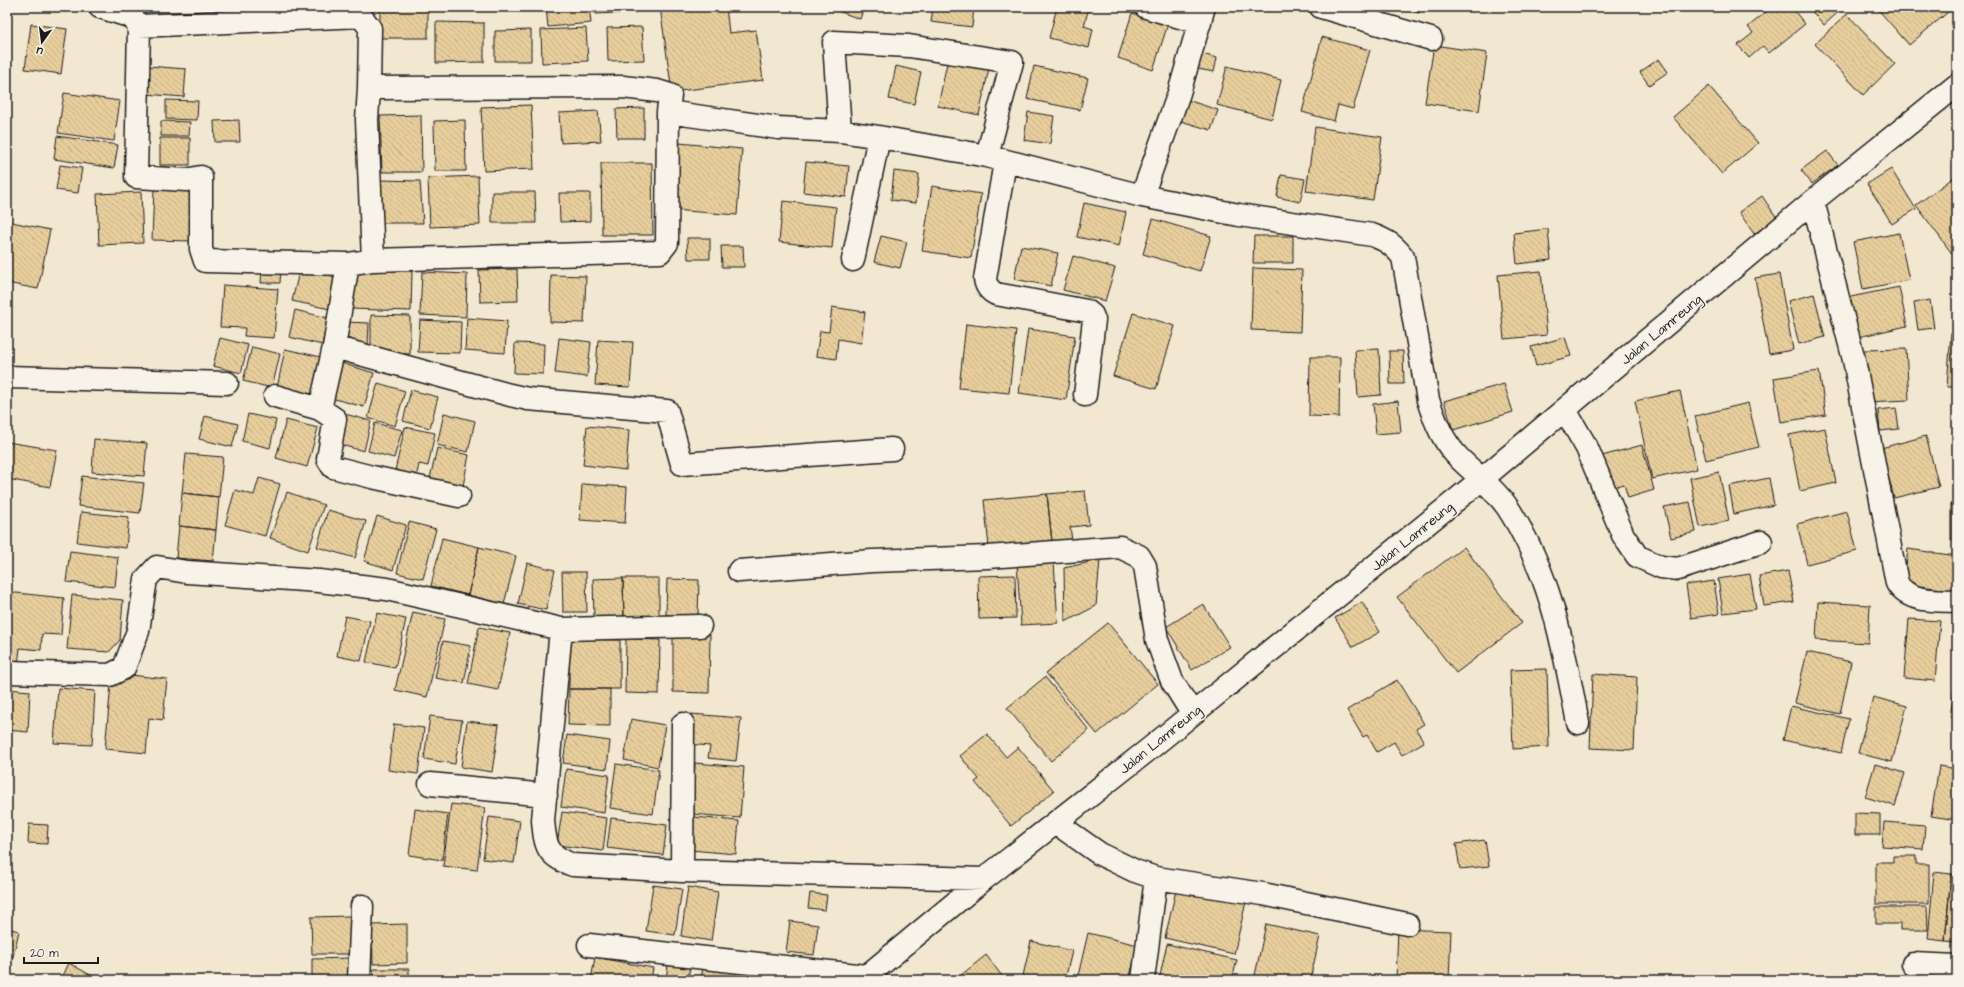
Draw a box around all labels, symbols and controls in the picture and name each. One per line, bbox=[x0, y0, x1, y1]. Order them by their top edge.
north arrow bbox=[22, 22, 62, 62]
text: U bbox=[35, 43, 45, 59]
street label: Jalan Lamreung bbox=[1617, 290, 1707, 370]
street label: Jalan Lamreung bbox=[1367, 497, 1458, 576]
street label: Jalan Lamreung bbox=[1115, 700, 1206, 779]
scale bar bbox=[24, 939, 98, 965]
text: 20 m bbox=[30, 945, 59, 962]

